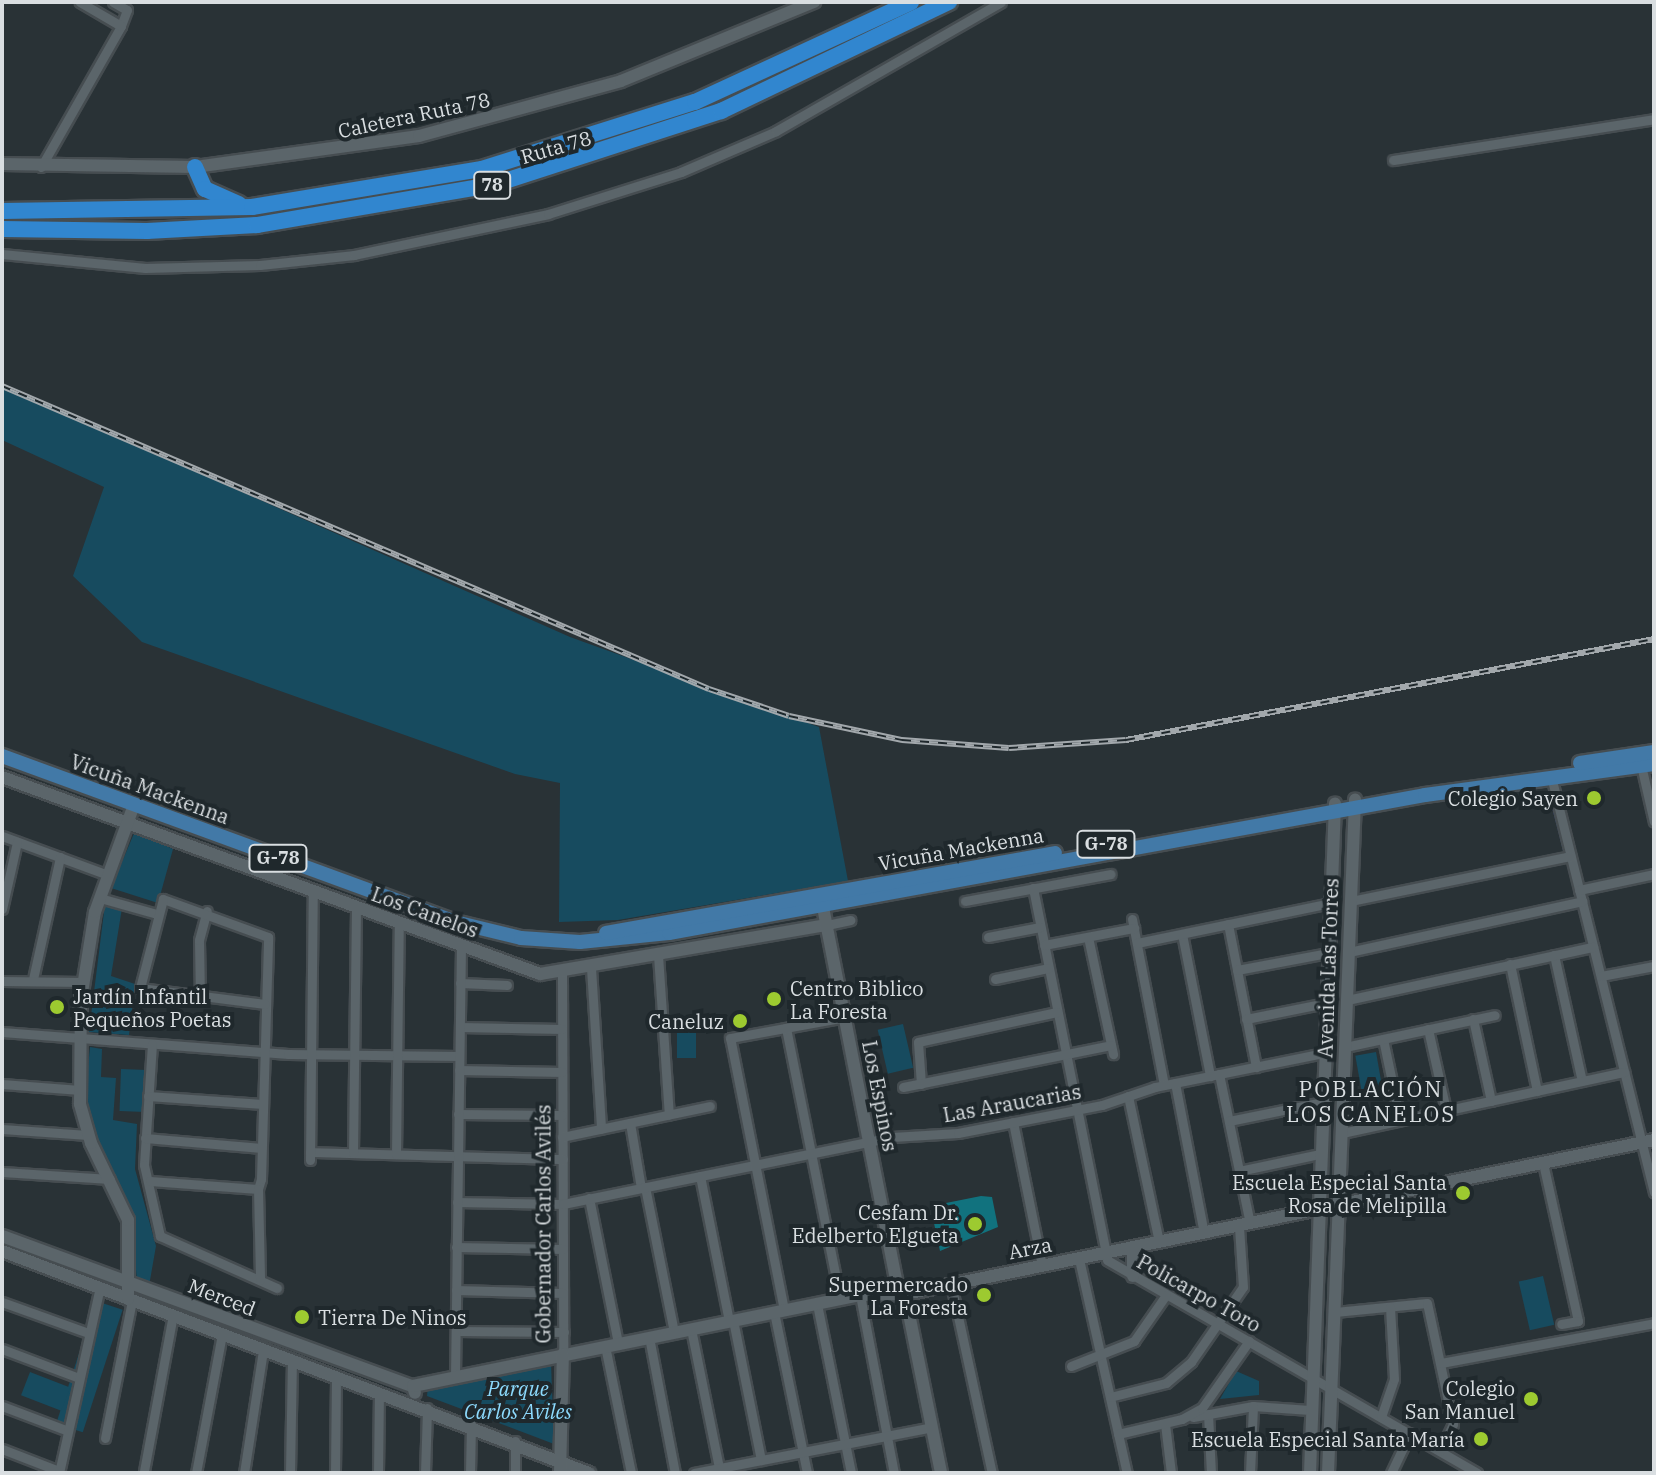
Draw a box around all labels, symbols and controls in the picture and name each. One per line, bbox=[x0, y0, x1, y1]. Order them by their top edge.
street label: Caletera Ruta 78 bbox=[336, 87, 492, 143]
street label: Ruta 78 bbox=[518, 125, 594, 169]
road number: 78 bbox=[472, 171, 512, 199]
street label: Vicuña Mackenna bbox=[67, 749, 233, 829]
place label: Colegio Sayen bbox=[1448, 786, 1578, 810]
marker: Colegio Sayen bbox=[1585, 789, 1603, 807]
street label: Vicuña Mackenna bbox=[876, 823, 1046, 875]
road number: G-78 bbox=[1076, 830, 1136, 858]
road number: G-78 bbox=[248, 844, 308, 872]
street label: Avenida Las Torres bbox=[1313, 878, 1343, 1058]
street label: Los Canelos bbox=[368, 882, 482, 942]
place label: Centro Biblico La Foresta bbox=[790, 976, 923, 1023]
place label: Jardín Infantil Pequeños Poetas bbox=[73, 984, 232, 1031]
marker: Centro Biblico La Foresta bbox=[765, 990, 783, 1008]
marker: Jardín Infantil Pequeños Poetas bbox=[48, 998, 66, 1016]
place label: Caneluz bbox=[648, 1009, 724, 1033]
marker: Caneluz bbox=[731, 1012, 749, 1030]
street label: Los Espinos bbox=[857, 1038, 903, 1154]
district label: POBLACIÓN LOS CANELOS bbox=[1286, 1075, 1456, 1126]
street label: Las Araucarias bbox=[941, 1079, 1083, 1127]
street label: Gobernador Carlos Avilés bbox=[531, 1105, 555, 1343]
place label: Escuela Especial Santa Rosa de Melipilla bbox=[1232, 1170, 1447, 1217]
marker: Escuela Especial Santa Rosa de Melipilla bbox=[1454, 1184, 1472, 1202]
place label: Cesfam Dr. Edelberto Elgueta bbox=[792, 1200, 959, 1247]
marker: Cesfam Dr. Edelberto Elgueta bbox=[966, 1215, 984, 1233]
street label: Arza bbox=[1006, 1232, 1054, 1264]
street label: Policarpo Toro bbox=[1133, 1249, 1265, 1337]
place label: Supermercado La Foresta bbox=[829, 1272, 968, 1319]
street label: Merced bbox=[185, 1273, 259, 1321]
marker: Supermercado La Foresta bbox=[975, 1286, 993, 1304]
place label: Tierra De Ninos bbox=[318, 1305, 466, 1329]
marker: Tierra De Ninos bbox=[293, 1308, 311, 1326]
park label: Parque Carlos Aviles bbox=[464, 1376, 572, 1423]
place label: Colegio San Manuel bbox=[1405, 1376, 1515, 1423]
marker: Colegio San Manuel bbox=[1522, 1390, 1540, 1408]
place label: Escuela Especial Santa María bbox=[1191, 1427, 1465, 1451]
marker: Escuela Especial Santa María bbox=[1472, 1430, 1490, 1448]

